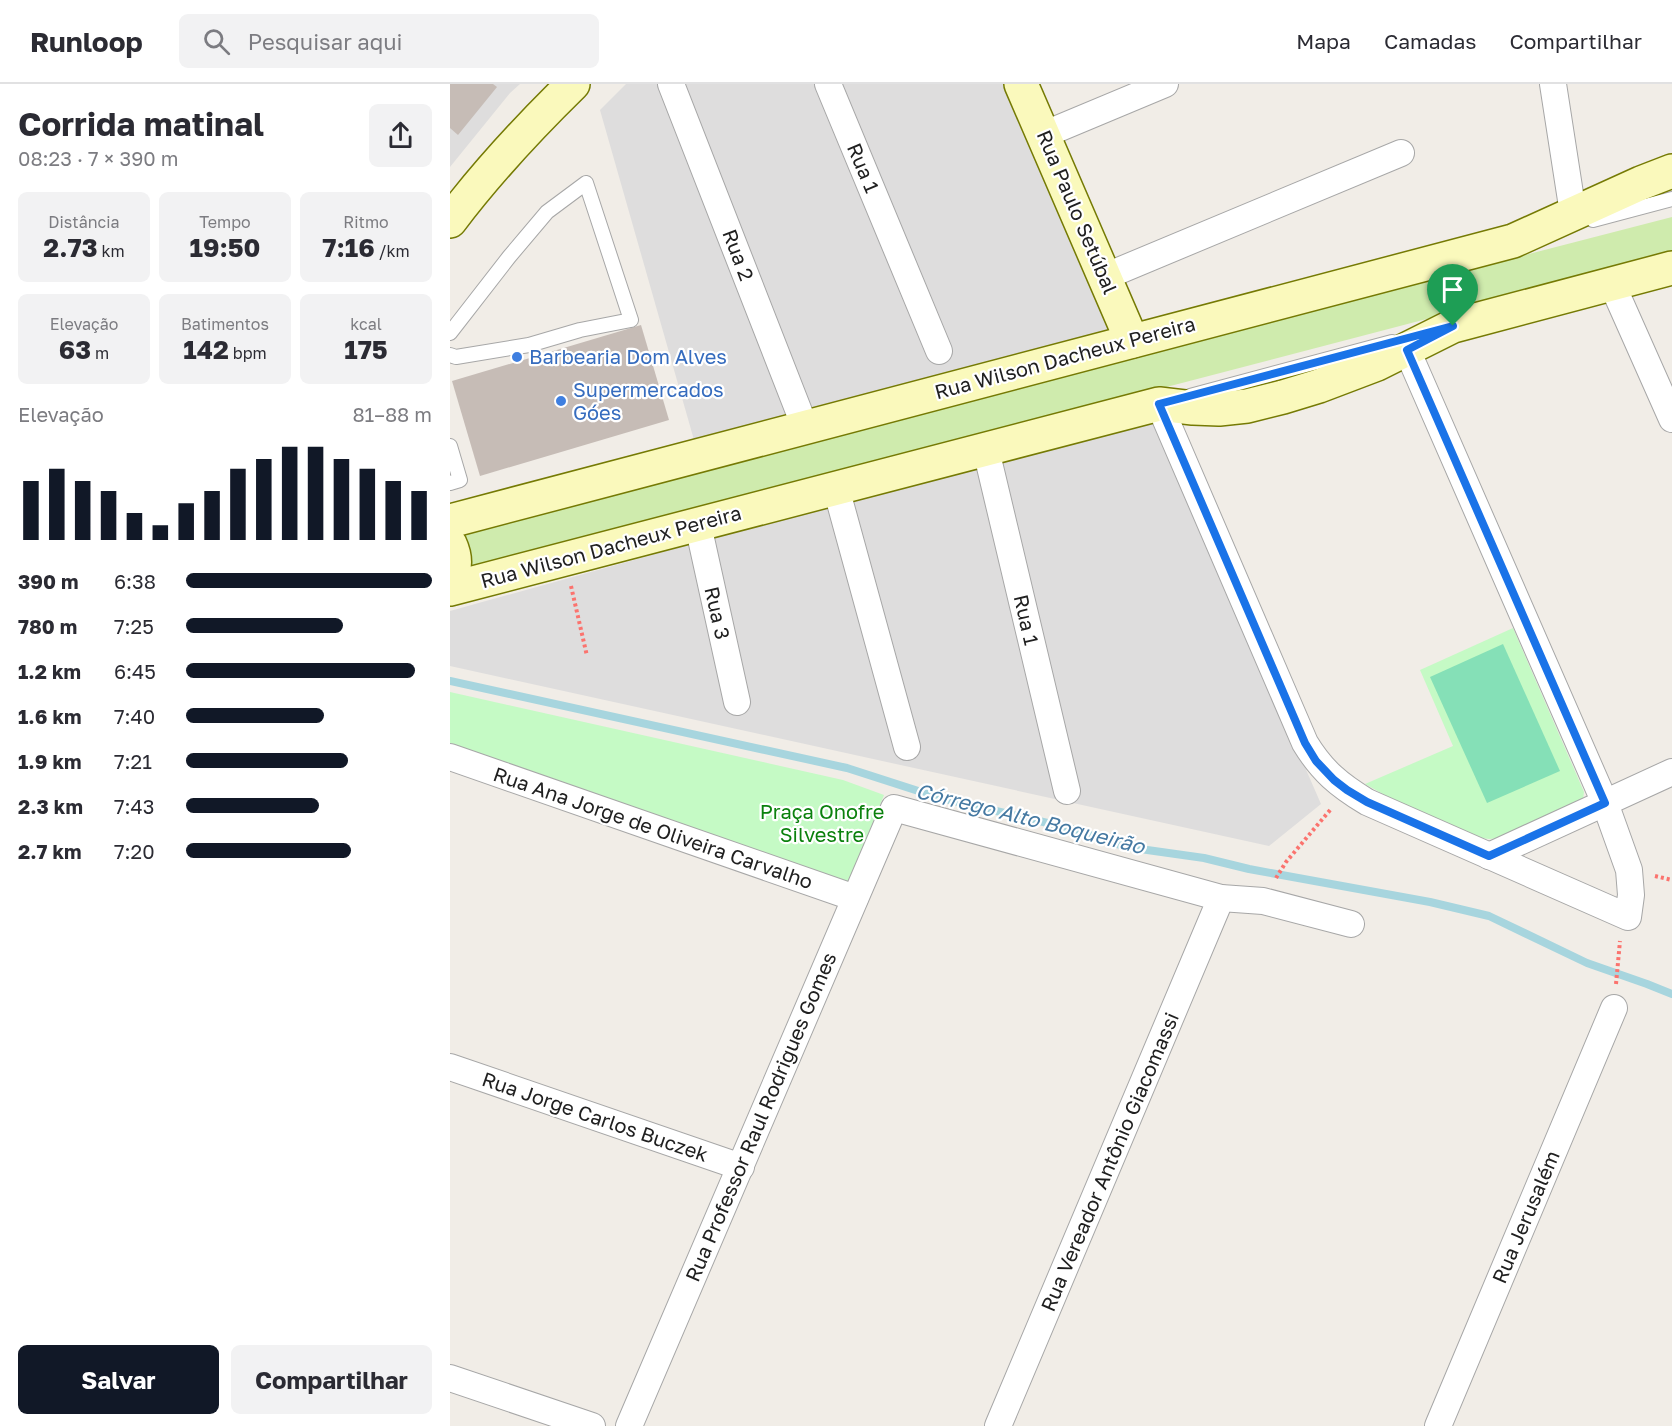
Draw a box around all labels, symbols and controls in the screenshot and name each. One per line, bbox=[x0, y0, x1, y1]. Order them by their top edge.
search box bbox=[179, 14, 599, 68]
text: Runloop bbox=[30, 25, 143, 58]
icon: search bbox=[200, 25, 233, 58]
text: Pesquisar aqui bbox=[248, 28, 402, 55]
text: Mapa bbox=[1296, 28, 1351, 54]
text: Camadas bbox=[1384, 28, 1476, 54]
text: Compartilhar bbox=[1509, 28, 1642, 54]
text: Corrida matinal bbox=[18, 104, 264, 143]
button: share bbox=[369, 104, 432, 167]
street label: Rua Paulo Setúbal bbox=[1033, 126, 1123, 297]
street label: Rua 1 bbox=[843, 139, 885, 196]
text: 08:23 · 7 × 390 m bbox=[18, 146, 178, 170]
text: Distância bbox=[48, 212, 120, 232]
text: Tempo bbox=[199, 212, 251, 232]
text: Ritmo bbox=[343, 212, 389, 232]
street label: Rua 2 bbox=[718, 226, 760, 284]
text: 2.73 bbox=[43, 232, 98, 263]
text: 19:50 bbox=[190, 232, 260, 263]
text: 7:16 bbox=[322, 232, 375, 263]
text: km bbox=[98, 241, 125, 261]
text: /km bbox=[375, 241, 410, 261]
pin bbox=[1427, 264, 1478, 326]
icon: arrive bbox=[1436, 273, 1469, 306]
street label: Rua Wilson Dacheux Pereira bbox=[932, 311, 1198, 403]
text: Elevação bbox=[50, 314, 118, 334]
text: Batimentos bbox=[181, 314, 269, 334]
text: kcal bbox=[350, 314, 382, 334]
text: 63 bbox=[59, 334, 91, 365]
text: 142 bbox=[183, 334, 229, 365]
text: 175 bbox=[344, 334, 388, 365]
text: m bbox=[91, 343, 109, 363]
text: bpm bbox=[229, 343, 267, 363]
place label: Barbearia Dom Alves bbox=[529, 344, 727, 368]
marker: Barbearia Dom Alves bbox=[510, 350, 524, 364]
place label: Supermercados Góes bbox=[573, 377, 724, 424]
marker: Supermercados Góes bbox=[554, 394, 568, 408]
text: Elevação bbox=[18, 402, 104, 426]
text: 81–88 m bbox=[352, 402, 432, 426]
street label: Rua Wilson Dacheux Pereira bbox=[478, 500, 744, 592]
text: 390 m bbox=[18, 569, 78, 593]
text: 6:38 bbox=[114, 569, 156, 593]
street label: Rua 3 bbox=[700, 584, 736, 641]
street label: Rua 1 bbox=[1010, 592, 1045, 648]
text: 780 m bbox=[18, 614, 77, 638]
text: 7:25 bbox=[114, 614, 154, 638]
text: 1.2 km bbox=[18, 659, 81, 683]
text: 6:45 bbox=[114, 659, 156, 683]
text: 1.6 km bbox=[18, 704, 82, 728]
text: 7:40 bbox=[114, 704, 155, 728]
text: 1.9 km bbox=[18, 749, 82, 773]
text: 7:21 bbox=[114, 749, 152, 773]
street label: Rua Ana Jorge de Oliveira Carvalho bbox=[490, 761, 816, 893]
water label: Córrego Alto Boqueirão bbox=[913, 777, 1149, 859]
text: 2.3 km bbox=[18, 794, 83, 818]
text: 7:43 bbox=[114, 794, 155, 818]
park label: Praça Onofre Silvestre bbox=[760, 799, 884, 846]
text: 2.7 km bbox=[18, 839, 82, 863]
text: 7:20 bbox=[114, 839, 155, 863]
street label: Rua Professor Raul Rodrigues Gomes bbox=[680, 948, 841, 1285]
street label: Rua Vereador Antônio Giacomassi bbox=[1035, 1009, 1183, 1315]
street label: Rua Jorge Carlos Buczek bbox=[479, 1066, 711, 1166]
street label: Rua Jerusalém bbox=[1486, 1147, 1564, 1286]
button: Salvar bbox=[18, 1345, 219, 1414]
button: Compartilhar bbox=[231, 1345, 432, 1414]

